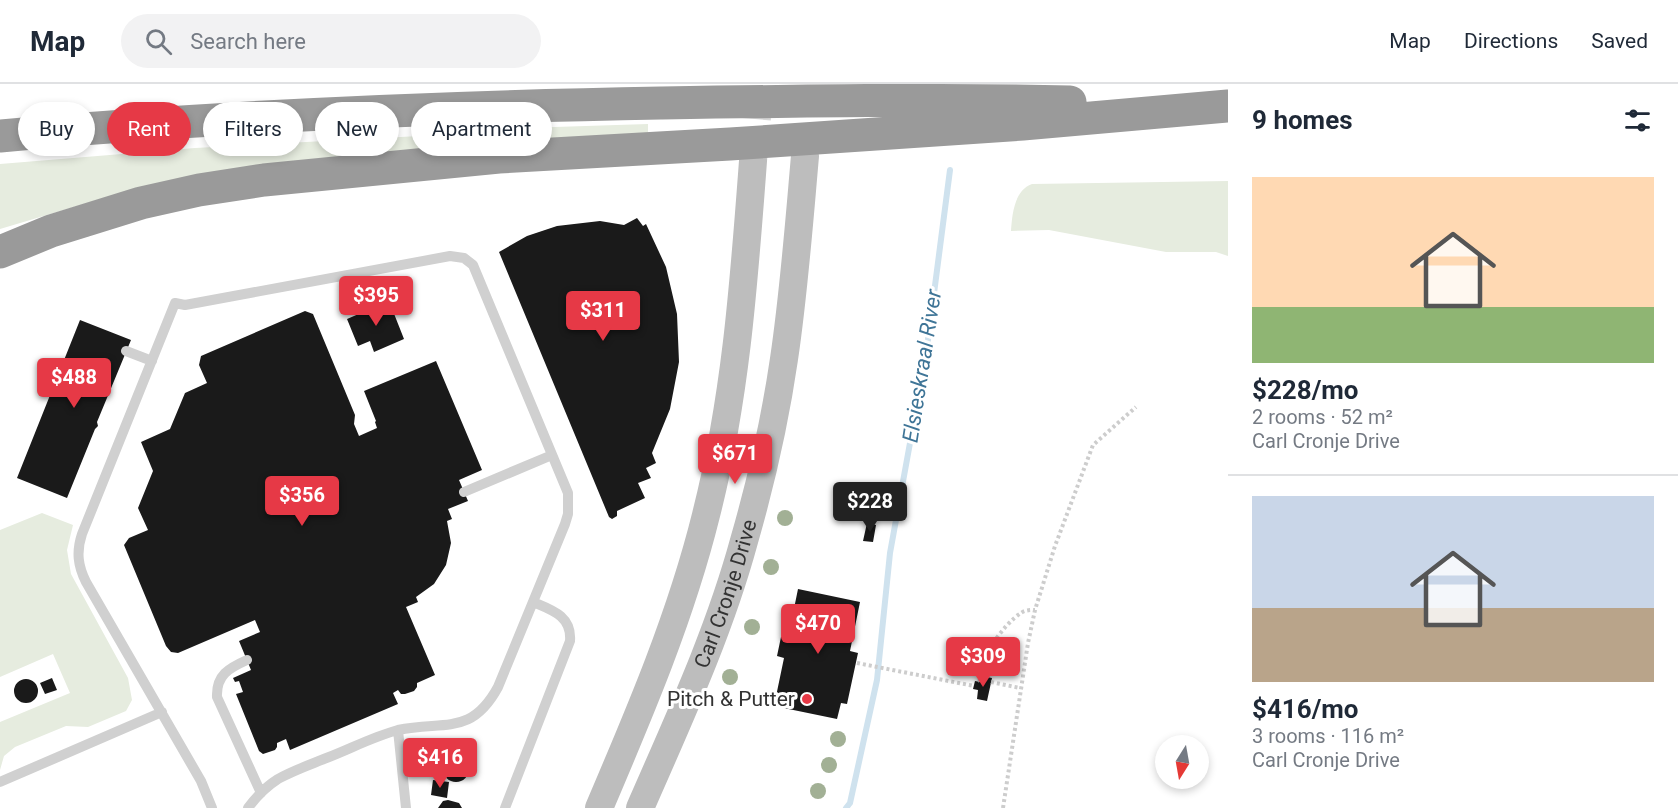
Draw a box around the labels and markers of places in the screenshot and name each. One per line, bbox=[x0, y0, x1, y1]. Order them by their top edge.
pin: $395 bbox=[340, 276, 412, 327]
pin: $311 bbox=[567, 291, 639, 342]
pin: $488 bbox=[38, 358, 110, 409]
pin: $671 bbox=[699, 434, 771, 485]
pin: $356 bbox=[266, 476, 338, 527]
pin: $228 bbox=[834, 482, 906, 533]
pin: $470 bbox=[782, 604, 854, 655]
pin: $309 bbox=[947, 637, 1019, 688]
place label: Pitch & Putter bbox=[667, 687, 795, 711]
marker: Pitch & Putter bbox=[800, 692, 814, 706]
pin: $416 bbox=[404, 738, 476, 789]

